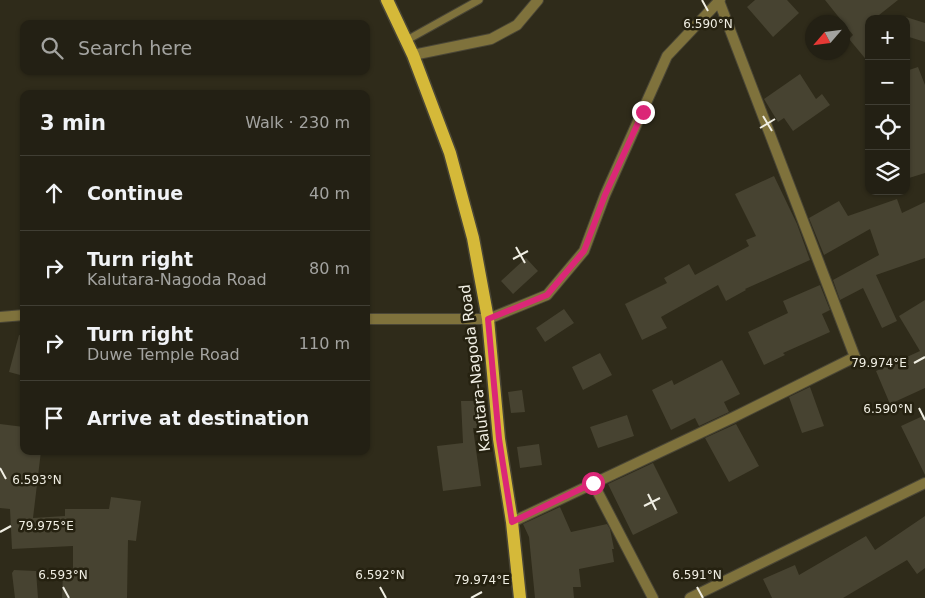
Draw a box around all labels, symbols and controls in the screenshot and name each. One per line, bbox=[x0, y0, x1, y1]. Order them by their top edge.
north arrow bbox=[805, 15, 850, 60]
map controls bbox=[865, 15, 910, 195]
button: + bbox=[865, 15, 910, 60]
text: 6.590°N bbox=[683, 17, 733, 31]
search box bbox=[20, 20, 370, 75]
icon: search bbox=[38, 34, 66, 62]
text: Search here bbox=[78, 37, 192, 59]
button: − bbox=[865, 60, 910, 105]
route end bbox=[632, 101, 655, 124]
button: locate bbox=[865, 105, 910, 150]
text: 3 min bbox=[40, 111, 106, 135]
text: Walk · 230 m bbox=[245, 113, 350, 132]
button: layers bbox=[865, 150, 910, 195]
icon: ahead bbox=[40, 179, 68, 207]
text: Continue bbox=[87, 182, 183, 204]
text: 40 m bbox=[309, 184, 350, 203]
text: Turn right bbox=[87, 248, 193, 270]
icon: right bbox=[40, 254, 68, 282]
text: 80 m bbox=[309, 259, 350, 278]
text: Kalutara-Nagoda Road bbox=[87, 270, 267, 289]
street label: Kalutara-Nagoda Road bbox=[456, 283, 494, 453]
text: Turn right bbox=[87, 323, 193, 345]
icon: right bbox=[40, 329, 68, 357]
text: 110 m bbox=[299, 334, 350, 353]
text: Duwe Temple Road bbox=[87, 345, 240, 364]
text: 79.974°E bbox=[851, 356, 907, 370]
text: 6.590°N bbox=[863, 402, 913, 416]
icon: arrive bbox=[40, 404, 68, 432]
text: Arrive at destination bbox=[87, 407, 309, 429]
route start bbox=[582, 472, 605, 495]
text: 6.593°N bbox=[12, 473, 62, 487]
text: 79.975°E bbox=[18, 519, 74, 533]
text: 6.593°N bbox=[38, 568, 88, 582]
text: 6.592°N bbox=[355, 568, 405, 582]
text: 6.591°N bbox=[672, 568, 722, 582]
text: 79.974°E bbox=[454, 573, 510, 587]

